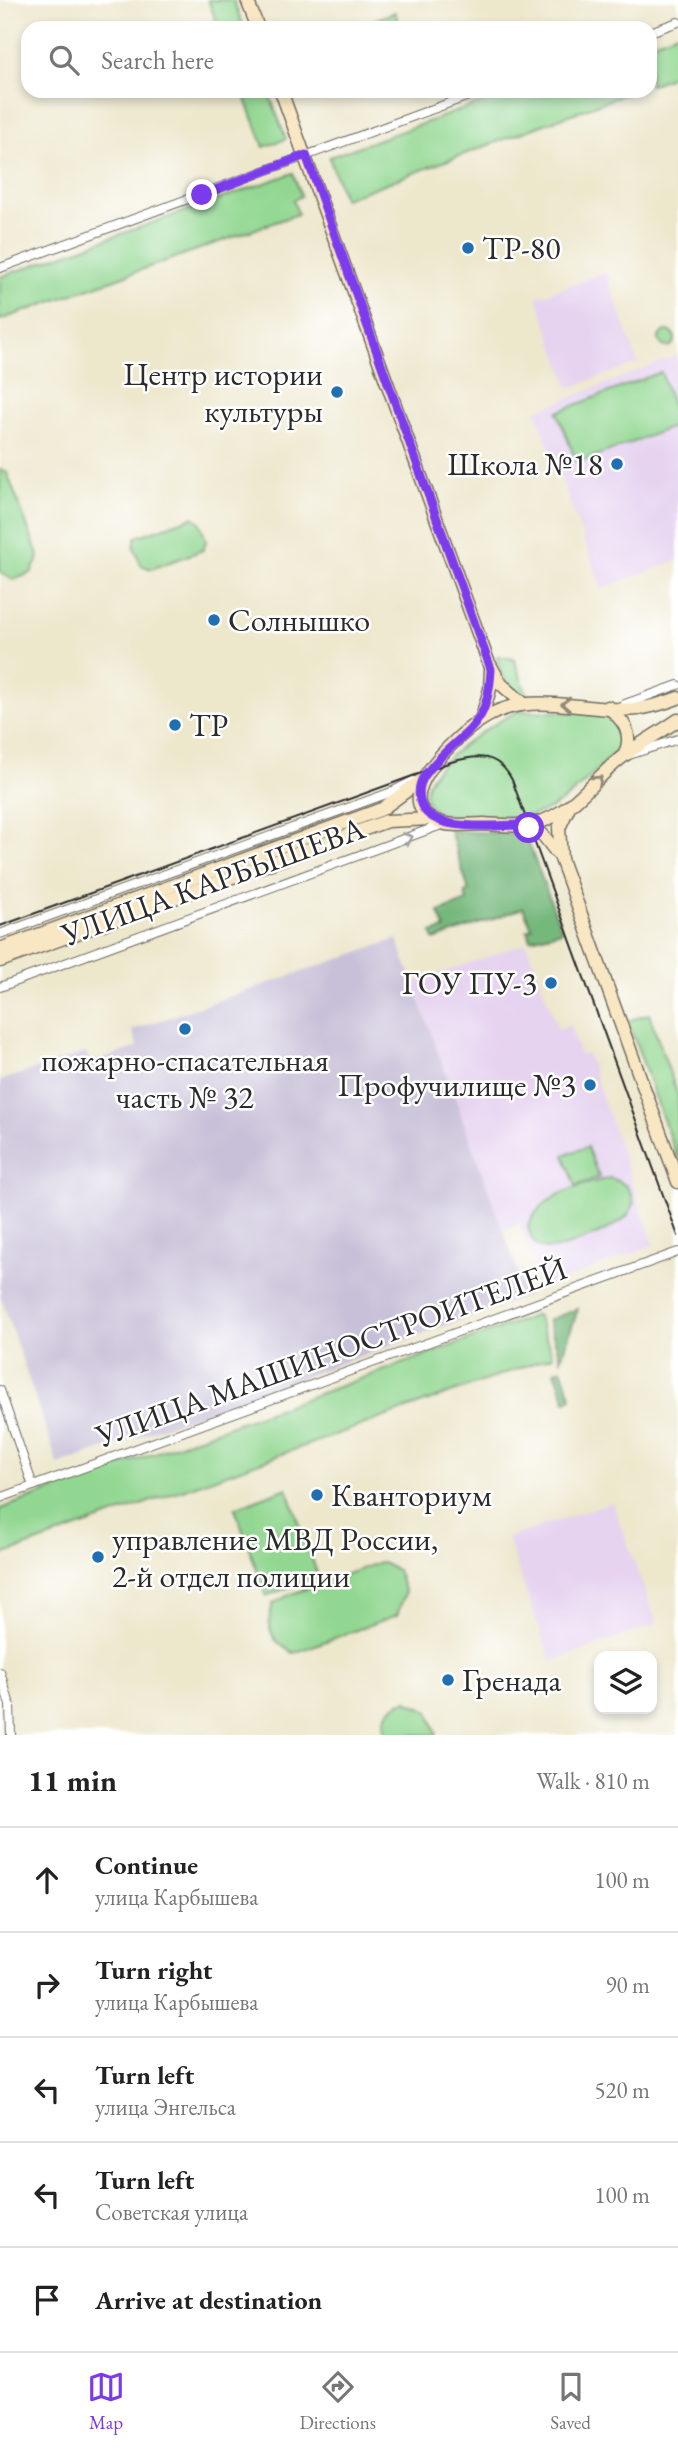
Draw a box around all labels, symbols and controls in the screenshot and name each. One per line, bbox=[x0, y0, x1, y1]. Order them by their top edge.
search box bbox=[21, 21, 657, 98]
icon: search bbox=[45, 41, 83, 79]
text: Search here bbox=[101, 43, 214, 77]
route end bbox=[186, 179, 217, 210]
place label: ТР-80 bbox=[482, 227, 561, 269]
marker: ТР-80 bbox=[460, 240, 476, 256]
place label: Центр истории культуры bbox=[124, 353, 323, 432]
marker: Центр истории культуры bbox=[329, 384, 345, 400]
place label: Школа №18 bbox=[447, 443, 603, 485]
marker: Школа №18 bbox=[609, 456, 625, 472]
place label: Солнышко bbox=[228, 599, 370, 641]
marker: Солнышко bbox=[206, 612, 222, 628]
one-way arrow bbox=[560, 696, 571, 712]
place label: ТР bbox=[189, 704, 228, 746]
marker: ТР bbox=[167, 717, 183, 733]
one-way arrow bbox=[590, 776, 603, 788]
street label: УЛИЦА КАРБЫШЕВА bbox=[55, 806, 371, 956]
route start bbox=[513, 812, 544, 843]
one-way arrow bbox=[401, 832, 414, 846]
place label: ГОУ ПУ-3 bbox=[402, 962, 537, 1004]
marker: ГОУ ПУ-3 bbox=[543, 975, 559, 991]
marker: пожарно-спасательная часть № 32 bbox=[177, 1021, 193, 1037]
place label: пожарно-спасательная часть № 32 bbox=[41, 1039, 329, 1118]
place label: Профучилище №3 bbox=[337, 1064, 576, 1106]
marker: Профучилище №3 bbox=[582, 1077, 598, 1093]
street label: УЛИЦА МАШИНОСТРОИТЕЛЕЙ bbox=[89, 1247, 572, 1457]
place label: Кванториум bbox=[331, 1474, 492, 1516]
marker: Кванториум bbox=[309, 1487, 325, 1503]
place label: управление МВД России, 2-й отдел полиции bbox=[112, 1518, 438, 1597]
marker: управление МВД России, 2-й отдел полиции bbox=[90, 1549, 106, 1565]
map controls bbox=[594, 1651, 657, 1714]
button: layers bbox=[594, 1651, 657, 1714]
place label: Гренада bbox=[462, 1659, 561, 1701]
marker: Гренада bbox=[440, 1672, 456, 1688]
text: 11 min bbox=[28, 1761, 117, 1800]
text: Walk · 810 m bbox=[536, 1766, 650, 1796]
text: Continue bbox=[95, 1848, 198, 1882]
icon: ahead bbox=[28, 1861, 66, 1899]
text: 100 m bbox=[594, 1865, 650, 1895]
text: улица Карбышева bbox=[95, 1882, 258, 1912]
text: Turn right bbox=[95, 1953, 213, 1987]
icon: right bbox=[28, 1966, 66, 2004]
text: 90 m bbox=[605, 1970, 650, 2000]
text: улица Карбышева bbox=[95, 1987, 258, 2017]
text: Turn left bbox=[95, 2058, 194, 2092]
icon: left bbox=[28, 2071, 66, 2109]
text: 520 m bbox=[594, 2075, 650, 2105]
text: улица Энгельса bbox=[95, 2092, 236, 2122]
text: Turn left bbox=[95, 2163, 194, 2197]
icon: left bbox=[28, 2176, 66, 2214]
text: 100 m bbox=[594, 2180, 650, 2210]
text: Советская улица bbox=[95, 2197, 248, 2227]
icon: arrive bbox=[28, 2281, 66, 2319]
text: Arrive at destination bbox=[95, 2283, 322, 2317]
tab: Map bbox=[87, 2368, 125, 2435]
tab: Directions bbox=[299, 2368, 376, 2435]
tab: Saved bbox=[550, 2368, 591, 2435]

